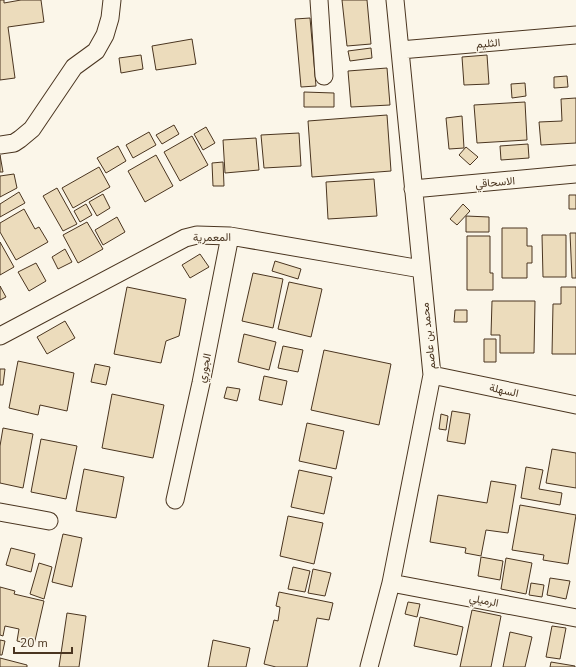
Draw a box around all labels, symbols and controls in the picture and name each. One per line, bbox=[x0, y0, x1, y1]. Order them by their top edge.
street label: الثليم bbox=[475, 35, 501, 52]
street label: الاسحاقي bbox=[474, 173, 516, 194]
street label: المعمرية bbox=[193, 230, 231, 245]
street label: محمد بن عاصم bbox=[418, 302, 439, 370]
street label: الجوري bbox=[194, 352, 217, 385]
street label: السهلة bbox=[488, 380, 520, 401]
street label: الرميلي bbox=[468, 590, 500, 613]
scale bar bbox=[14, 629, 72, 655]
text: 20 m bbox=[20, 635, 48, 651]

